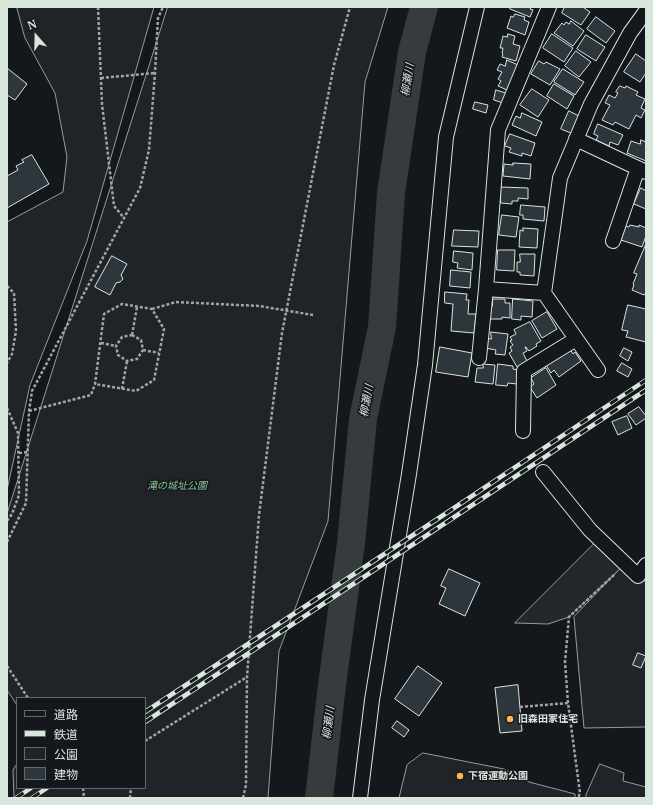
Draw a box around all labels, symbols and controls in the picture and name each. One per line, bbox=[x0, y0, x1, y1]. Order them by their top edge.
north arrow bbox=[16, 16, 56, 56]
text: N bbox=[25, 17, 38, 33]
water label: 柳瀬川 bbox=[399, 63, 417, 97]
water label: 柳瀬川 bbox=[357, 384, 377, 418]
park label: 滝の城址公園 bbox=[147, 480, 207, 492]
legend bbox=[16, 697, 146, 789]
water label: 柳瀬川 bbox=[320, 706, 338, 740]
text: 道路 bbox=[54, 707, 78, 722]
place label: 旧森田家住宅 bbox=[518, 713, 578, 725]
marker: 旧森田家住宅 bbox=[505, 714, 515, 724]
text: 鉄道 bbox=[54, 727, 78, 742]
text: 公園 bbox=[54, 747, 78, 762]
text: 建物 bbox=[54, 767, 78, 782]
place label: 下宿運動公園 bbox=[468, 770, 528, 782]
marker: 下宿運動公園 bbox=[455, 771, 465, 781]

